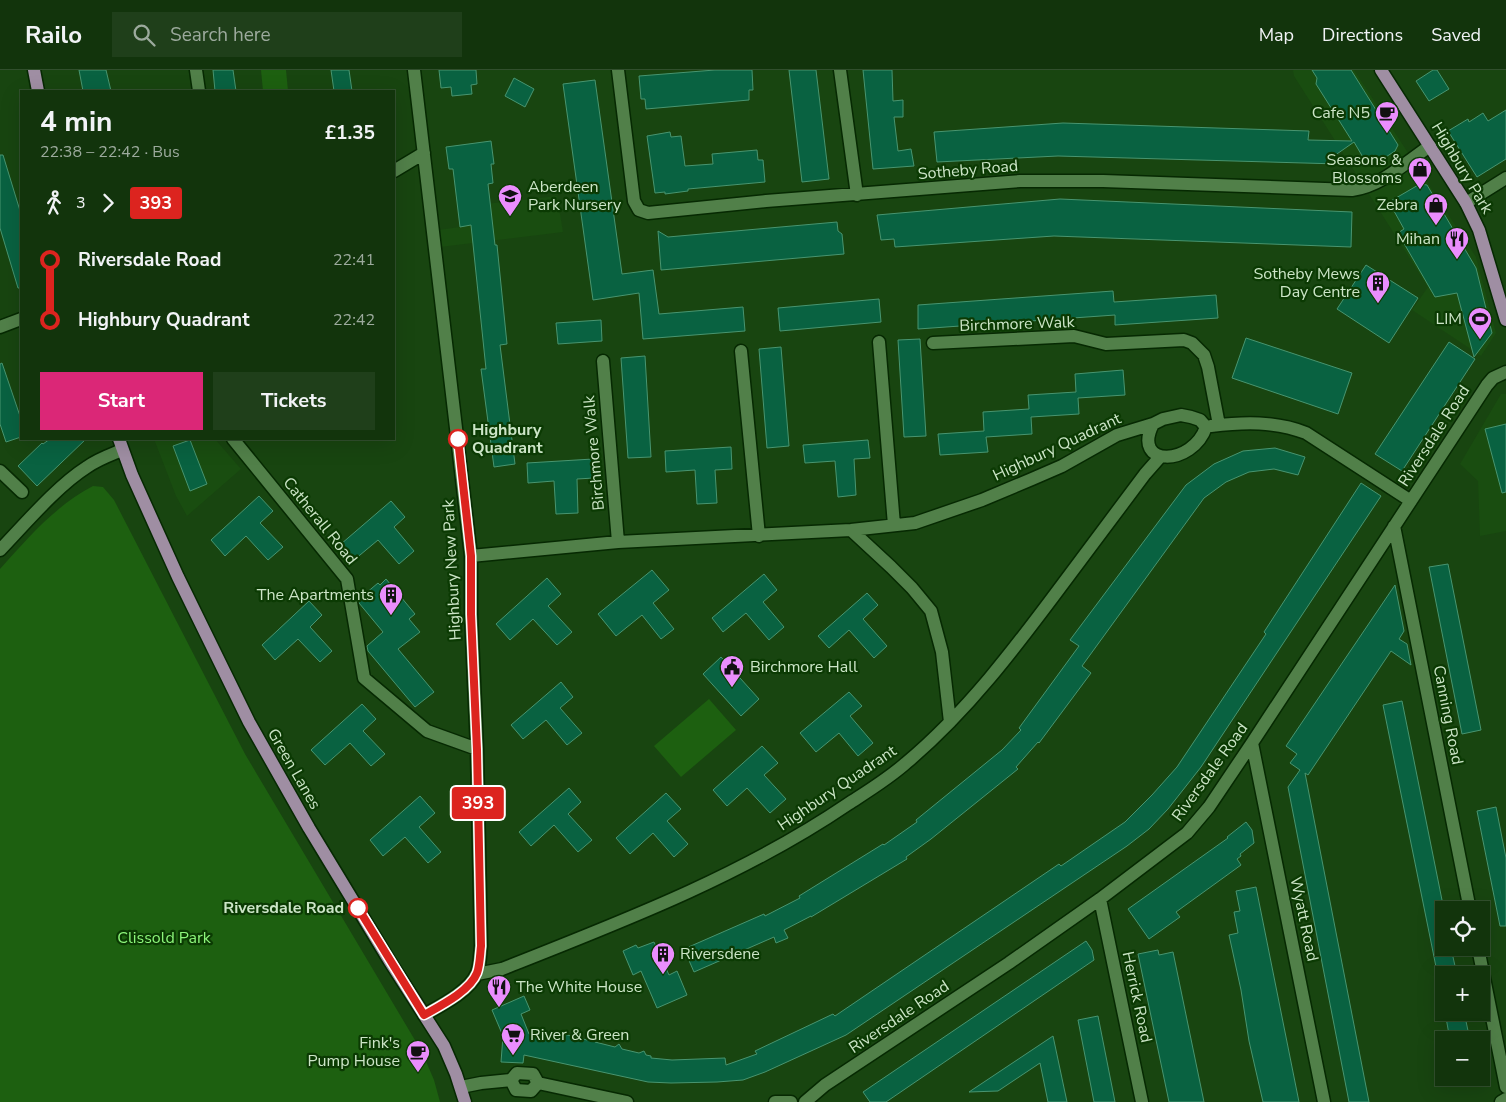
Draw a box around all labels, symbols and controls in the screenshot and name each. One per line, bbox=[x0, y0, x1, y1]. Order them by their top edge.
search box bbox=[112, 12, 462, 57]
text: Railo bbox=[25, 19, 82, 51]
icon: search bbox=[130, 21, 158, 49]
text: Search here bbox=[170, 22, 271, 48]
text: Map bbox=[1259, 23, 1294, 47]
text: Directions bbox=[1322, 23, 1403, 47]
text: Saved bbox=[1431, 23, 1481, 47]
cafe icon: Cafe N5 bbox=[1374, 100, 1400, 134]
place label: Cafe N5 bbox=[1312, 102, 1370, 124]
text: 4 min bbox=[40, 103, 112, 141]
street label: Highbury Park bbox=[1426, 118, 1499, 219]
text: £1.35 bbox=[325, 120, 375, 146]
text: 22:38 – 22:42 · Bus bbox=[40, 141, 180, 163]
place label: Seasons & Blossoms bbox=[1327, 149, 1402, 189]
street label: Sotheby Road bbox=[917, 155, 1019, 185]
shop icon: Seasons & Blossoms bbox=[1407, 156, 1433, 190]
place label: Aberdeen Park Nursery bbox=[528, 176, 622, 216]
school or university icon: Aberdeen Park Nursery bbox=[497, 183, 523, 217]
icon: walk bbox=[40, 189, 68, 217]
icon: forward bbox=[94, 189, 122, 217]
text: 393 bbox=[140, 191, 172, 215]
text: 3 bbox=[76, 192, 86, 214]
shop icon: Zebra bbox=[1423, 192, 1449, 226]
place label: Zebra bbox=[1377, 194, 1418, 216]
restaurant icon: Mihan bbox=[1444, 226, 1470, 260]
place label: Mihan bbox=[1396, 228, 1440, 250]
text: Riversdale Road bbox=[78, 247, 221, 273]
text: 22:41 bbox=[333, 249, 375, 271]
place label: Sotheby Mews Day Centre bbox=[1254, 263, 1360, 303]
building icon: Sotheby Mews Day Centre bbox=[1365, 270, 1391, 304]
sports icon: LIM bbox=[1467, 306, 1493, 340]
text: Highbury Quadrant bbox=[78, 307, 250, 333]
place label: LIM bbox=[1436, 308, 1462, 330]
text: 22:42 bbox=[333, 309, 375, 331]
street label: Birchmore Walk bbox=[959, 311, 1076, 337]
button: Start bbox=[40, 372, 203, 430]
button: Tickets bbox=[213, 372, 375, 430]
street label: Riversdale Road bbox=[1393, 381, 1475, 491]
street label: Birchmore Walk bbox=[578, 394, 610, 511]
street label: Highbury Quadrant bbox=[989, 407, 1125, 486]
place label: Highbury Quadrant bbox=[472, 419, 543, 459]
marker: Highbury Quadrant bbox=[448, 429, 468, 449]
street label: Catherall Road bbox=[278, 472, 362, 570]
street label: Highbury New Park bbox=[437, 498, 467, 641]
building icon: The Apartments bbox=[378, 582, 404, 616]
place label: The Apartments bbox=[257, 584, 374, 606]
public building icon: Birchmore Hall bbox=[719, 654, 745, 688]
place label: Birchmore Hall bbox=[750, 656, 858, 678]
street label: Canning Road bbox=[1428, 663, 1468, 767]
street label: Riversdale Road bbox=[1167, 718, 1253, 826]
street label: Green Lanes bbox=[262, 725, 326, 813]
street label: Highbury Quadrant bbox=[773, 740, 901, 836]
line badge: 393 bbox=[449, 787, 507, 819]
text: 393 bbox=[462, 791, 494, 815]
street label: Wyatt Road bbox=[1284, 875, 1324, 963]
place label: Riversdale Road bbox=[223, 897, 344, 919]
marker: Riversdale Road bbox=[348, 898, 368, 918]
map controls bbox=[1435, 901, 1490, 1086]
button: locate bbox=[1435, 901, 1490, 956]
park label: Clissold Park bbox=[117, 927, 212, 949]
building icon: Riversdene bbox=[650, 941, 676, 975]
place label: Riversdene bbox=[680, 943, 760, 965]
street label: Herrick Road bbox=[1117, 949, 1157, 1045]
button: + bbox=[1435, 966, 1490, 1021]
restaurant icon: The White House bbox=[486, 974, 512, 1008]
street label: Riversdale Road bbox=[844, 975, 954, 1059]
place label: The White House bbox=[516, 976, 642, 998]
supermarket icon: River & Green bbox=[500, 1022, 526, 1056]
place label: River & Green bbox=[530, 1024, 629, 1046]
button: − bbox=[1435, 1031, 1490, 1086]
place label: Fink's Pump House bbox=[308, 1032, 400, 1072]
cafe icon: Fink's Pump House bbox=[405, 1039, 431, 1073]

